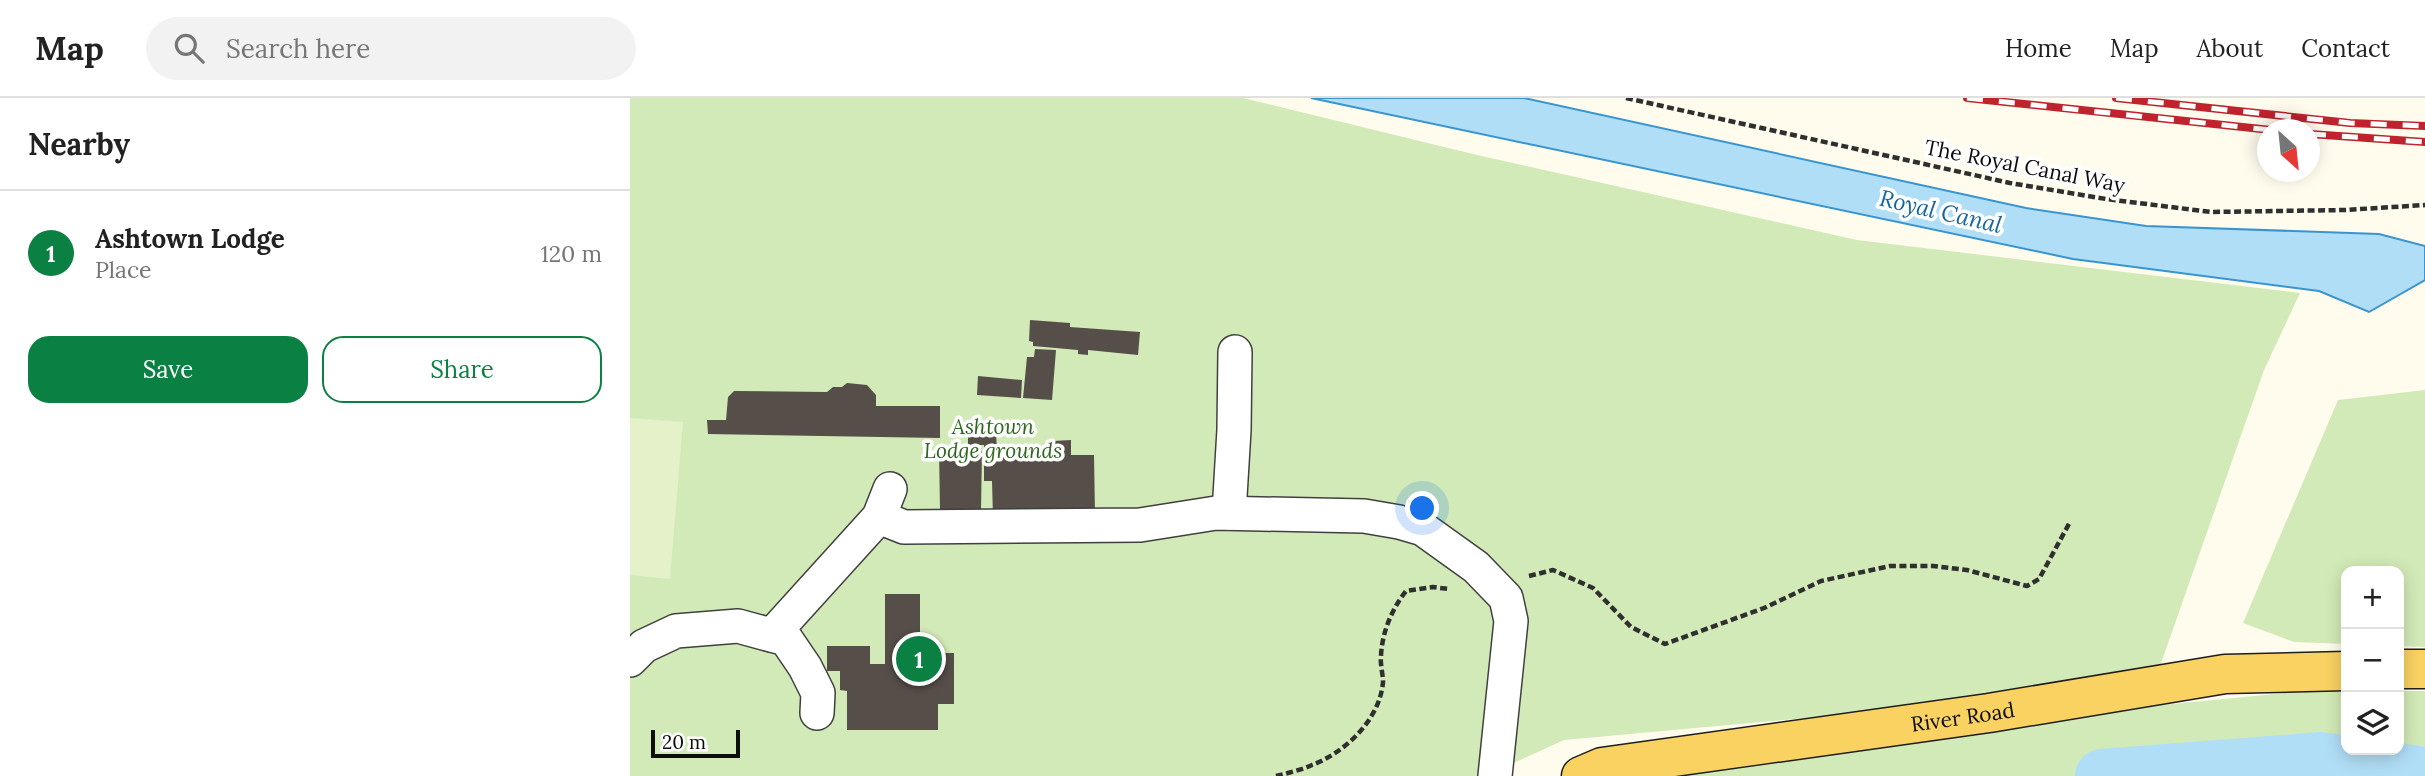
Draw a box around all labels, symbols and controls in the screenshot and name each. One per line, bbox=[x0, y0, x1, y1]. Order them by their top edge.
search box bbox=[146, 17, 636, 80]
text: Map bbox=[35, 27, 104, 69]
icon: search bbox=[170, 29, 208, 67]
text: Search here bbox=[226, 32, 370, 65]
text: Home bbox=[2005, 33, 2072, 64]
text: Map bbox=[2110, 33, 2159, 64]
text: About bbox=[2197, 33, 2263, 64]
text: Contact bbox=[2301, 33, 2390, 64]
north arrow bbox=[2257, 119, 2320, 182]
text: Nearby bbox=[28, 125, 130, 163]
street label: The Royal Canal Way bbox=[1923, 133, 2127, 199]
water label: Royal Canal bbox=[1877, 183, 2006, 239]
text: Ashtown Lodge bbox=[95, 222, 285, 255]
text: 1 bbox=[46, 239, 56, 268]
text: 120 m bbox=[540, 239, 602, 268]
text: Place bbox=[95, 255, 152, 284]
button: Save bbox=[28, 336, 308, 403]
button: Share bbox=[322, 336, 602, 403]
park label: Ashtown Lodge grounds bbox=[924, 413, 1062, 464]
your location bbox=[1405, 491, 1439, 525]
map controls bbox=[2341, 566, 2404, 755]
button: + bbox=[2341, 566, 2404, 629]
button: − bbox=[2341, 629, 2404, 692]
pin: 1 bbox=[896, 633, 942, 685]
button: layers bbox=[2341, 692, 2404, 755]
street label: River Road bbox=[1909, 696, 2016, 737]
scale bar bbox=[651, 727, 740, 759]
text: 20 m bbox=[662, 730, 706, 754]

